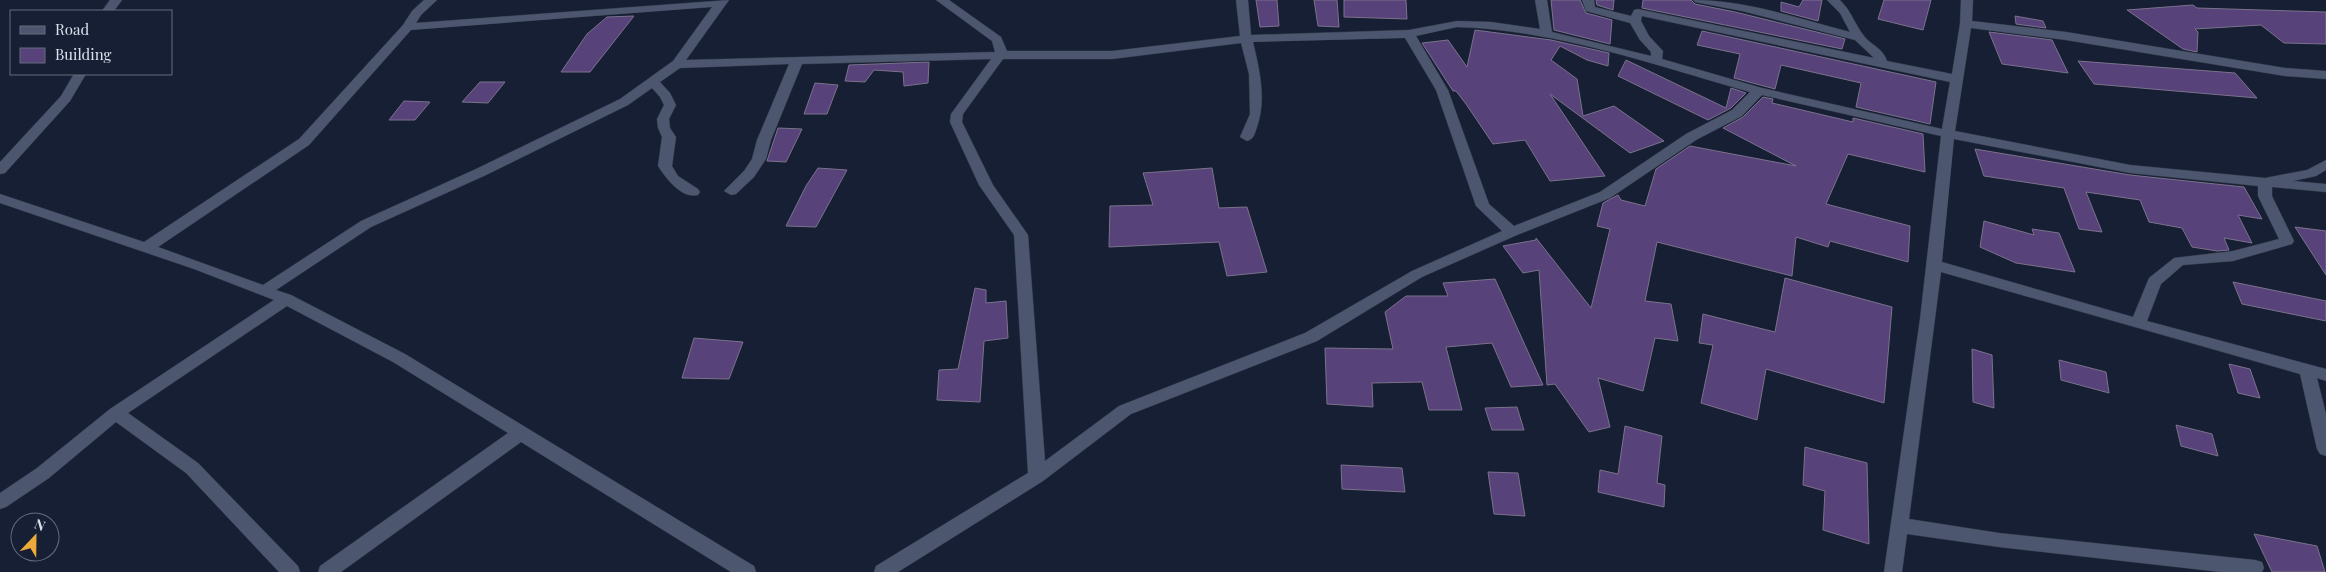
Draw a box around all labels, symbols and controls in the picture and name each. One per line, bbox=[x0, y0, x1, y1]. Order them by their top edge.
legend bbox=[10, 10, 172, 75]
text: Road bbox=[55, 19, 89, 39]
text: Building bbox=[55, 44, 112, 64]
north arrow bbox=[10, 512, 60, 562]
text: N bbox=[32, 514, 48, 535]

